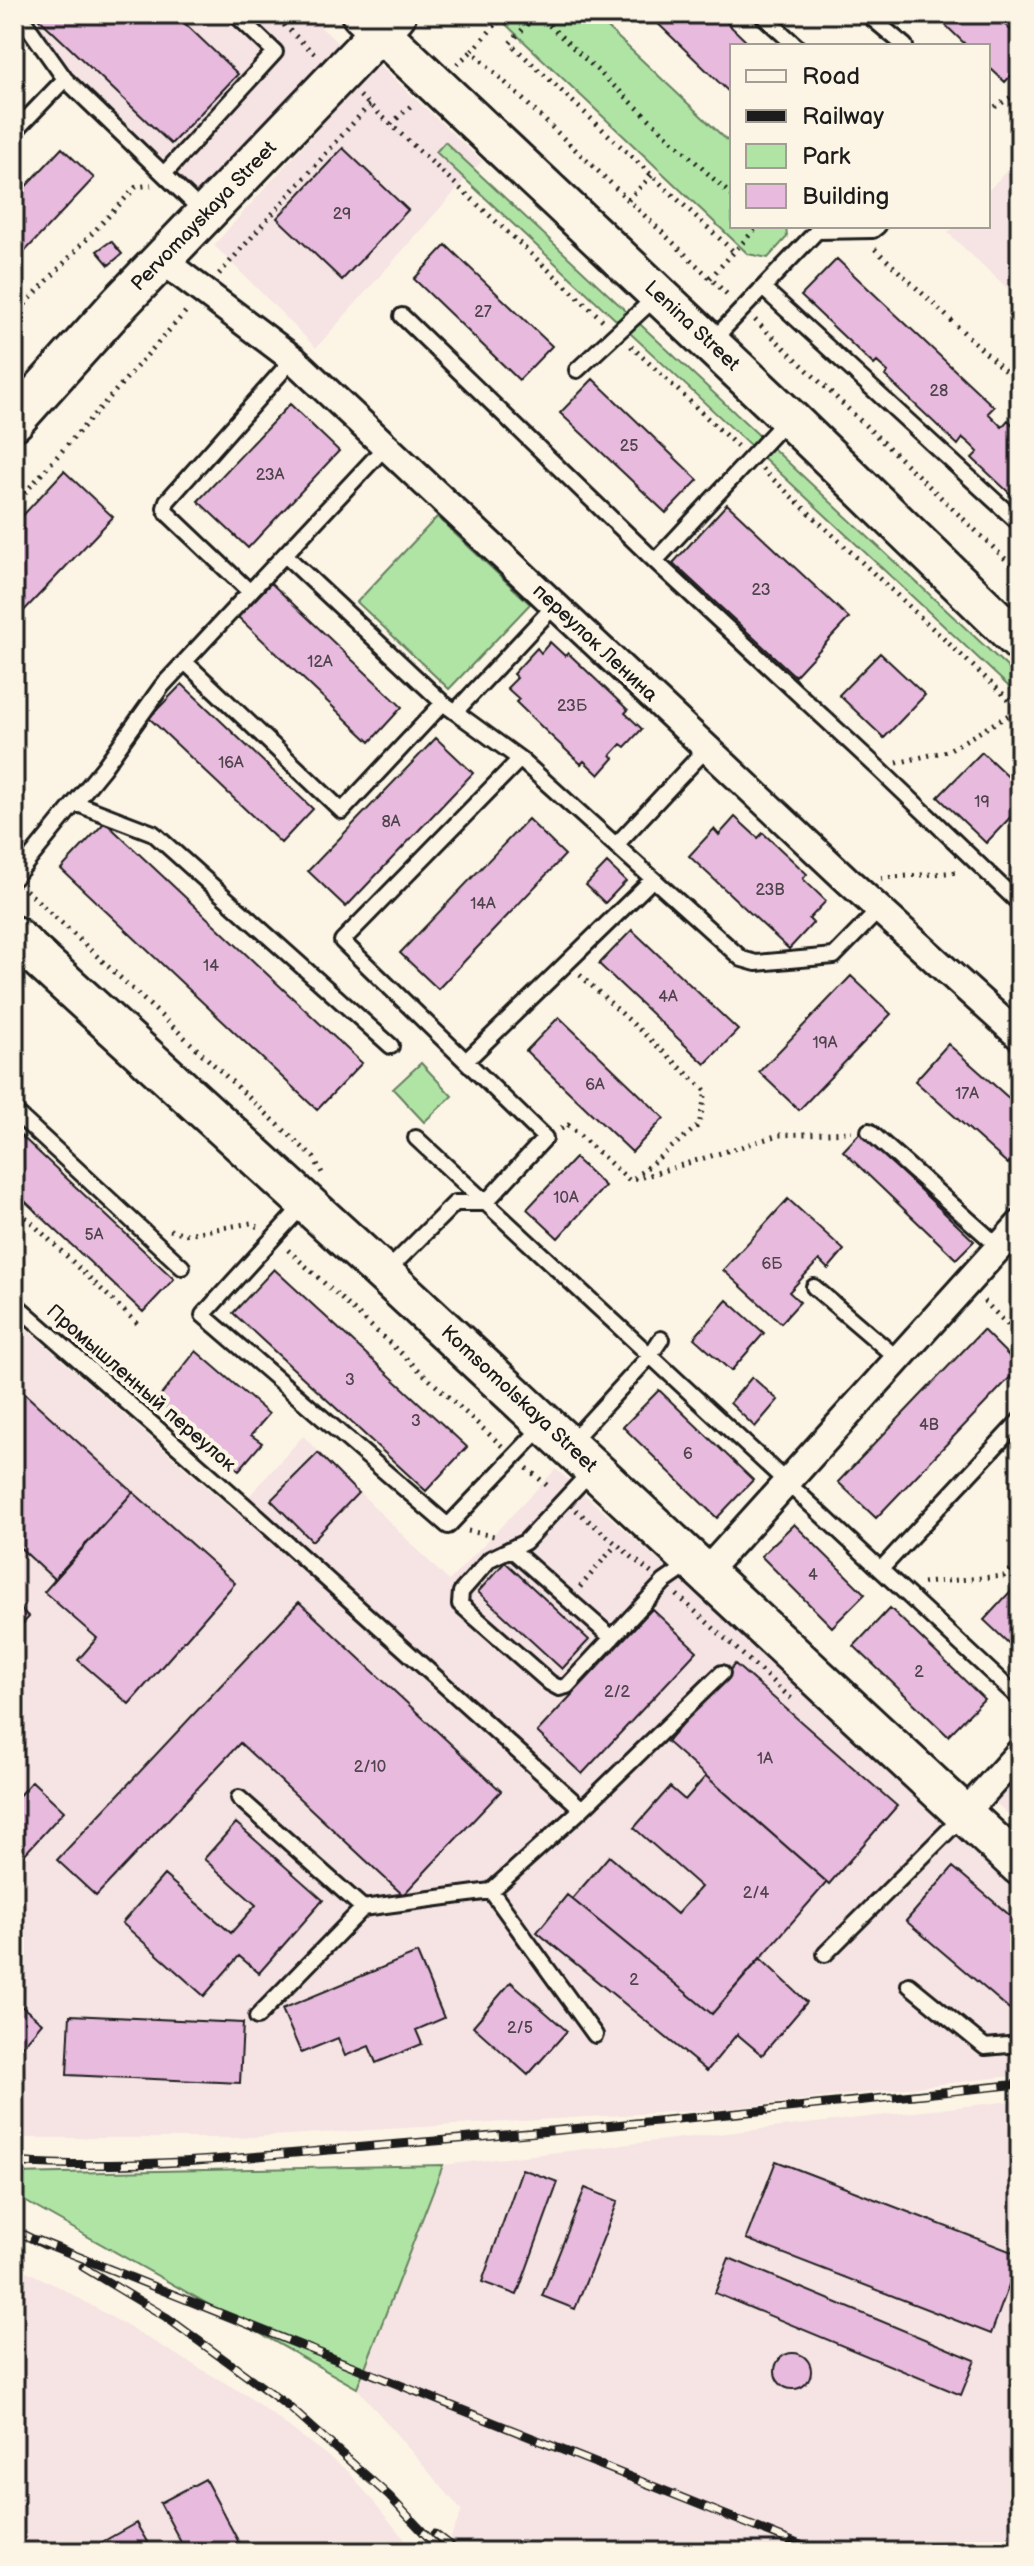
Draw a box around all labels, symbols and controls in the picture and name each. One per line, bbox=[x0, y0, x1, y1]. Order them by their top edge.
legend bbox=[730, 44, 990, 228]
text: Road bbox=[802, 62, 860, 91]
text: Railway bbox=[802, 102, 884, 131]
street label: Pervomayskaya Street bbox=[126, 136, 282, 296]
text: Park bbox=[802, 142, 850, 171]
text: Building bbox=[802, 182, 889, 211]
house number: 29 bbox=[333, 205, 351, 224]
street label: Lenina Street bbox=[639, 276, 745, 376]
house number: 27 bbox=[474, 303, 492, 322]
house number: 28 bbox=[930, 382, 948, 401]
house number: 25 bbox=[620, 437, 638, 456]
house number: 23А bbox=[256, 466, 285, 485]
street label: переулок Ленина bbox=[528, 579, 662, 707]
house number: 23 bbox=[752, 581, 771, 600]
house number: 12А bbox=[307, 653, 333, 672]
house number: 23Б bbox=[557, 697, 588, 716]
house number: 16А bbox=[218, 754, 244, 773]
house number: 19 bbox=[974, 793, 990, 812]
house number: 8А bbox=[381, 813, 401, 832]
house number: 23В bbox=[755, 881, 785, 900]
house number: 14А bbox=[470, 895, 496, 914]
house number: 14 bbox=[203, 957, 219, 976]
house number: 4А bbox=[658, 988, 678, 1007]
house number: 19А bbox=[812, 1034, 838, 1053]
house number: 6А bbox=[585, 1076, 605, 1095]
house number: 17А bbox=[955, 1085, 979, 1104]
house number: 10А bbox=[553, 1189, 579, 1208]
house number: 5А bbox=[85, 1226, 104, 1245]
house number: 6Б bbox=[762, 1255, 783, 1274]
street label: Промышленный переулок bbox=[41, 1299, 241, 1477]
street label: Komsomolskaya Street bbox=[436, 1320, 602, 1478]
house number: 3 bbox=[345, 1371, 355, 1390]
house number: 3 bbox=[411, 1412, 421, 1431]
house number: 4В bbox=[919, 1416, 939, 1435]
house number: 6 bbox=[683, 1445, 693, 1464]
house number: 4 bbox=[808, 1566, 818, 1585]
house number: 2 bbox=[914, 1663, 924, 1682]
house number: 2/2 bbox=[604, 1683, 631, 1702]
house number: 1А bbox=[757, 1750, 773, 1769]
house number: 2/10 bbox=[354, 1758, 386, 1777]
house number: 2/4 bbox=[743, 1884, 769, 1903]
house number: 2 bbox=[629, 1971, 639, 1990]
house number: 2/5 bbox=[507, 2019, 533, 2038]

